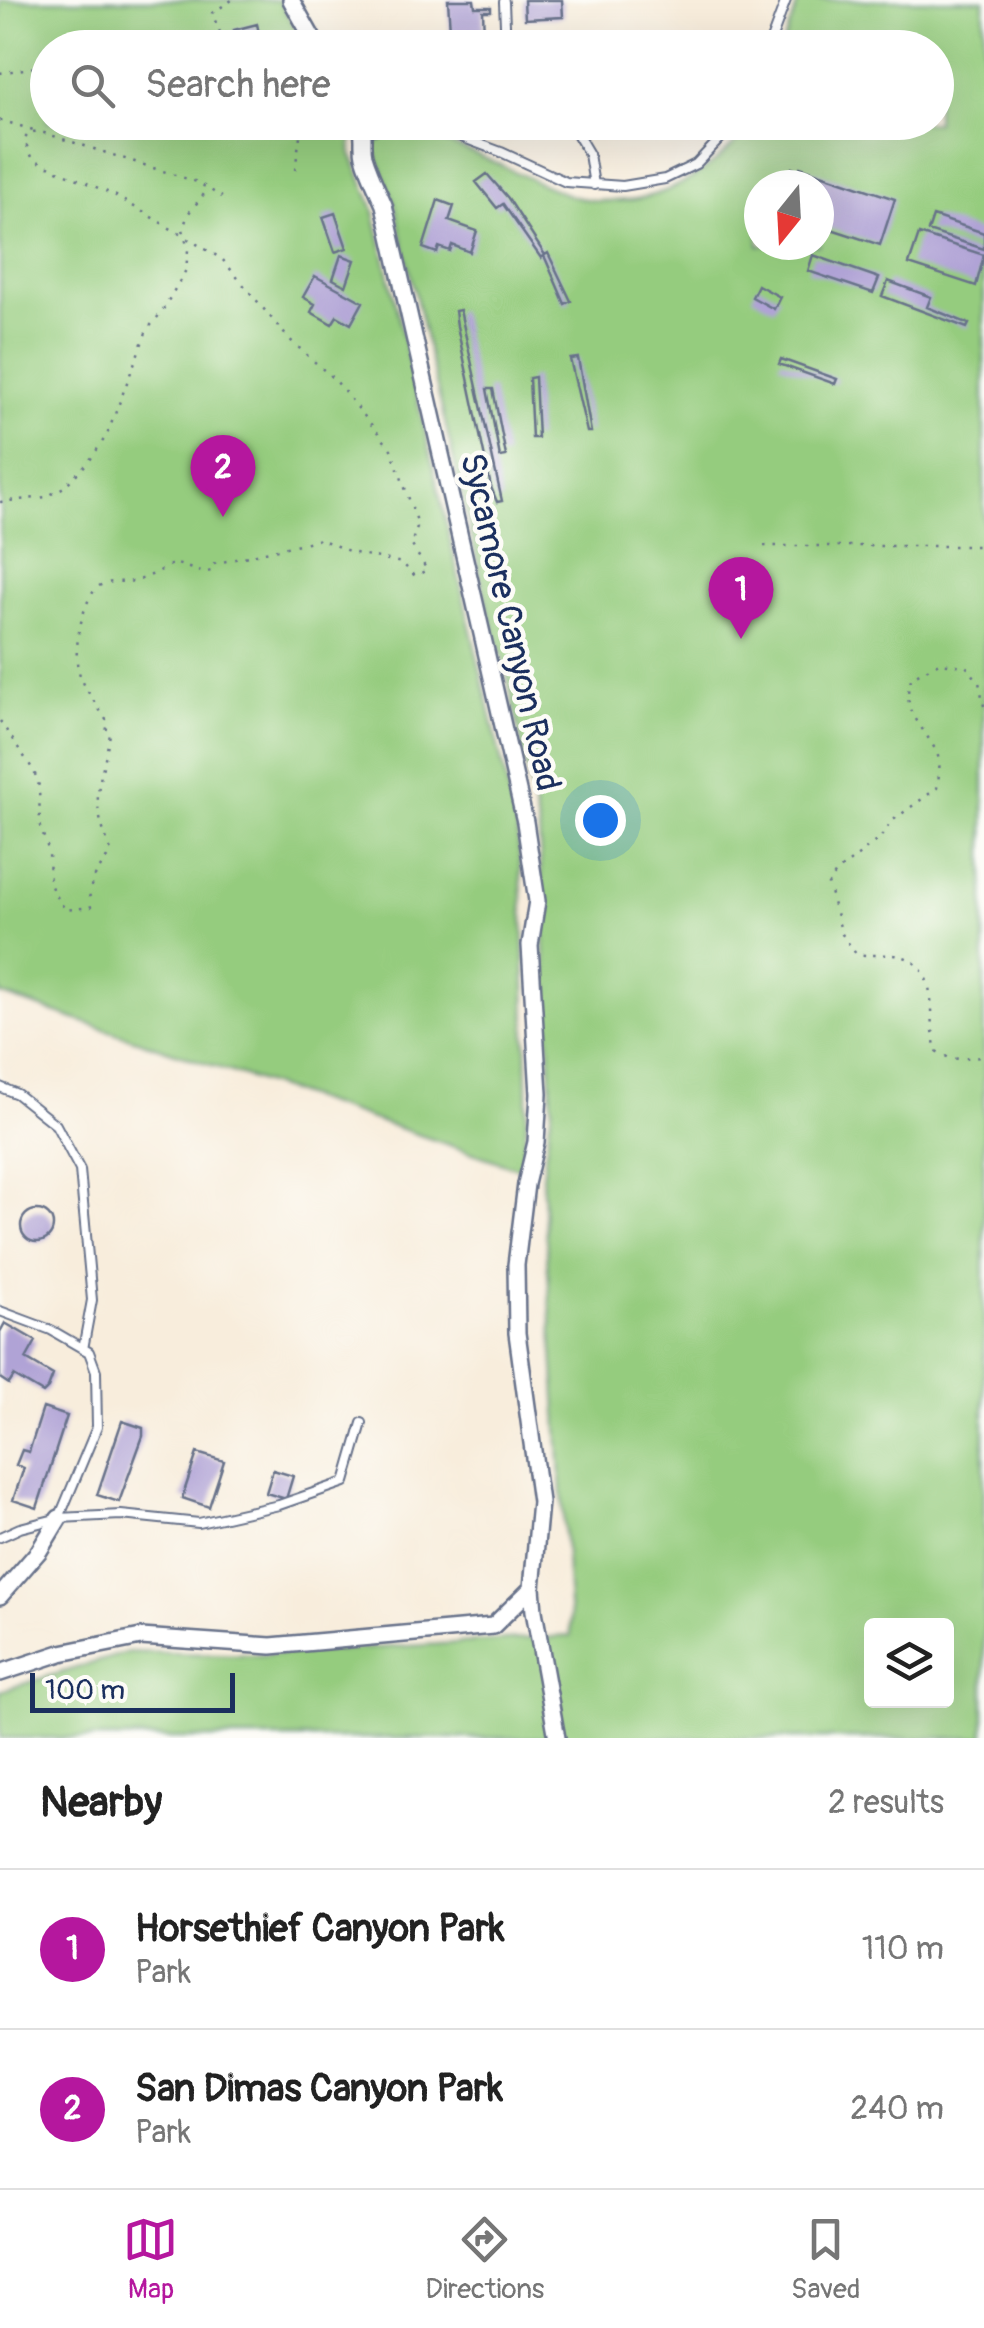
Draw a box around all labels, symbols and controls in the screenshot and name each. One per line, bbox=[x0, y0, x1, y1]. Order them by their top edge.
search box bbox=[30, 30, 954, 140]
icon: search bbox=[65, 58, 120, 113]
text: Search here bbox=[145, 61, 331, 109]
north arrow bbox=[744, 170, 834, 260]
pin: 2 bbox=[190, 434, 256, 517]
street label: Sycamore Canyon Road bbox=[450, 449, 570, 795]
pin: 1 bbox=[708, 556, 774, 639]
your location bbox=[575, 795, 626, 846]
map controls bbox=[864, 1618, 954, 1708]
button: layers bbox=[864, 1618, 954, 1708]
scale bar bbox=[30, 1668, 235, 1712]
text: 100 m bbox=[45, 1673, 125, 1708]
text: Nearby bbox=[40, 1777, 162, 1829]
text: 2 results bbox=[828, 1783, 944, 1823]
text: Horsethief Canyon Park bbox=[135, 1905, 505, 1953]
text: 1 bbox=[66, 1929, 79, 1969]
text: 110 m bbox=[862, 1929, 944, 1969]
text: Park bbox=[135, 1953, 191, 1993]
text: San Dimas Canyon Park bbox=[135, 2065, 503, 2113]
text: 2 bbox=[64, 2089, 81, 2129]
text: 240 m bbox=[850, 2089, 944, 2129]
text: Park bbox=[135, 2113, 191, 2153]
tab: Map bbox=[123, 2212, 178, 2307]
tab: Directions bbox=[425, 2212, 544, 2307]
tab: Saved bbox=[791, 2212, 861, 2307]

